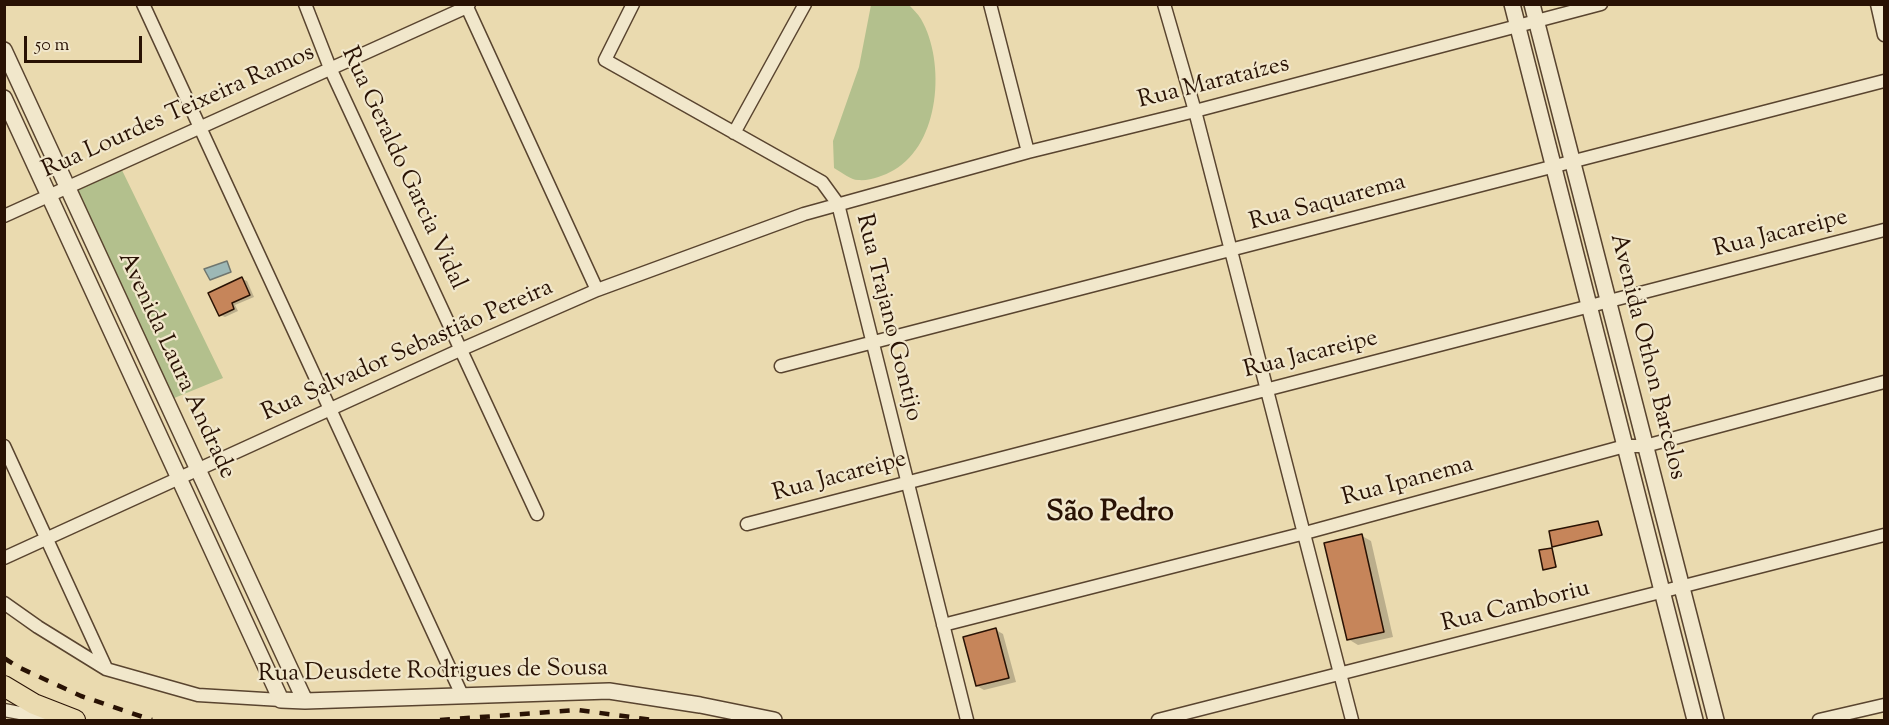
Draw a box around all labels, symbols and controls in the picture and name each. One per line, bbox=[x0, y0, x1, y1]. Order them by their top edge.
scale bar bbox=[27, 24, 146, 62]
text: 50 m bbox=[35, 33, 69, 59]
street label: Rua Lourdes Teixeira Ramos bbox=[38, 40, 320, 186]
street label: Rua Geraldo Garcia Vidal bbox=[333, 43, 471, 295]
street label: Rua Marataízes bbox=[1135, 51, 1293, 117]
street label: Rua Saquarema bbox=[1247, 169, 1409, 239]
street label: Rua Jacareipe bbox=[1711, 204, 1851, 266]
street label: Rua Trajano Gontijo bbox=[847, 211, 927, 425]
street label: Avenida Othon Barcelos bbox=[1601, 231, 1691, 483]
street label: Avenida Laura Andrade bbox=[110, 248, 240, 484]
street label: Rua Salvador Sebastião Pereira bbox=[258, 275, 558, 429]
street label: Rua Jacareipe bbox=[1241, 325, 1381, 387]
street label: Rua Jacareipe bbox=[770, 446, 910, 510]
street label: Rua Ipanema bbox=[1339, 452, 1477, 514]
district label: São Pedro bbox=[1046, 497, 1174, 533]
street label: Rua Camboriu bbox=[1439, 576, 1593, 640]
street label: Rua Deusdete Rodrigues de Sousa bbox=[258, 656, 608, 690]

